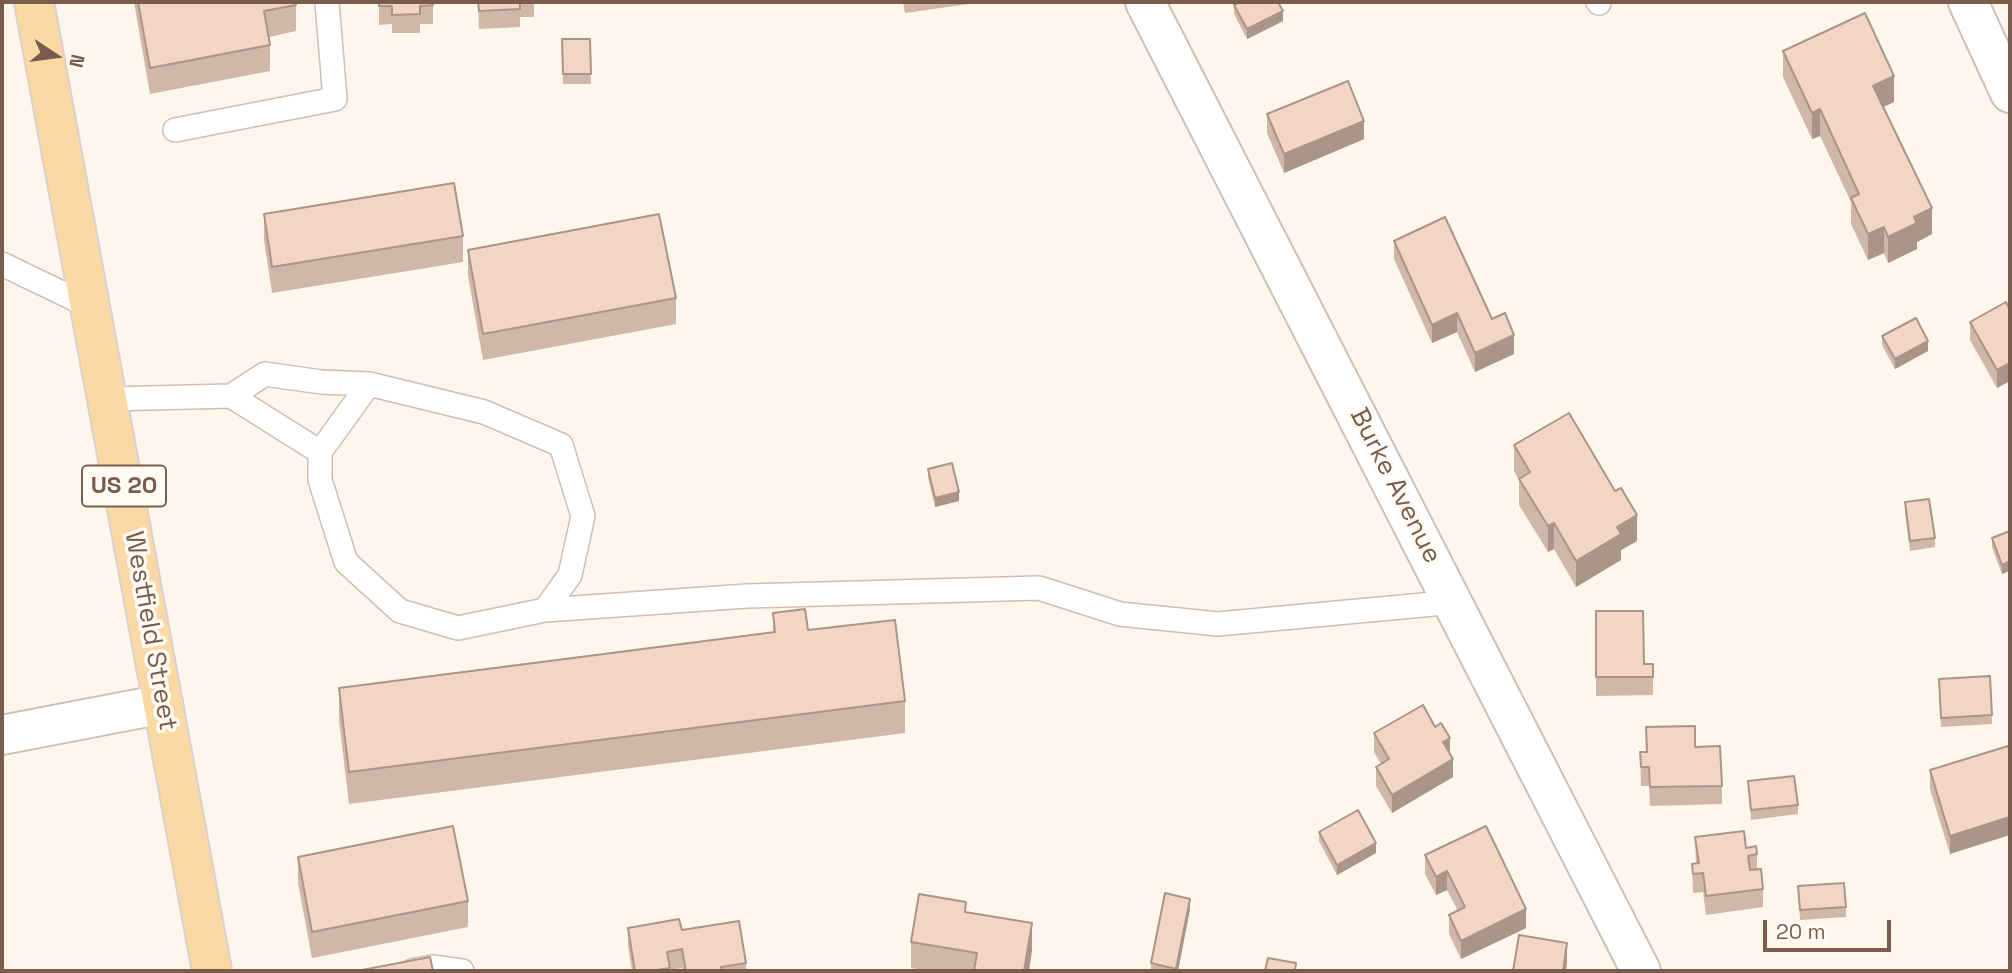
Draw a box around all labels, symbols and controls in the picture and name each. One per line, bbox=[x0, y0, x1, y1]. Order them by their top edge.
north arrow bbox=[21, 21, 91, 91]
text: N bbox=[63, 52, 91, 70]
street label: Burke Avenue bbox=[1342, 403, 1448, 569]
road number: US 20 bbox=[82, 466, 166, 506]
street label: Westfield Street bbox=[117, 529, 183, 733]
scale bar bbox=[1767, 906, 1895, 950]
text: 20 m bbox=[1776, 918, 1826, 945]

